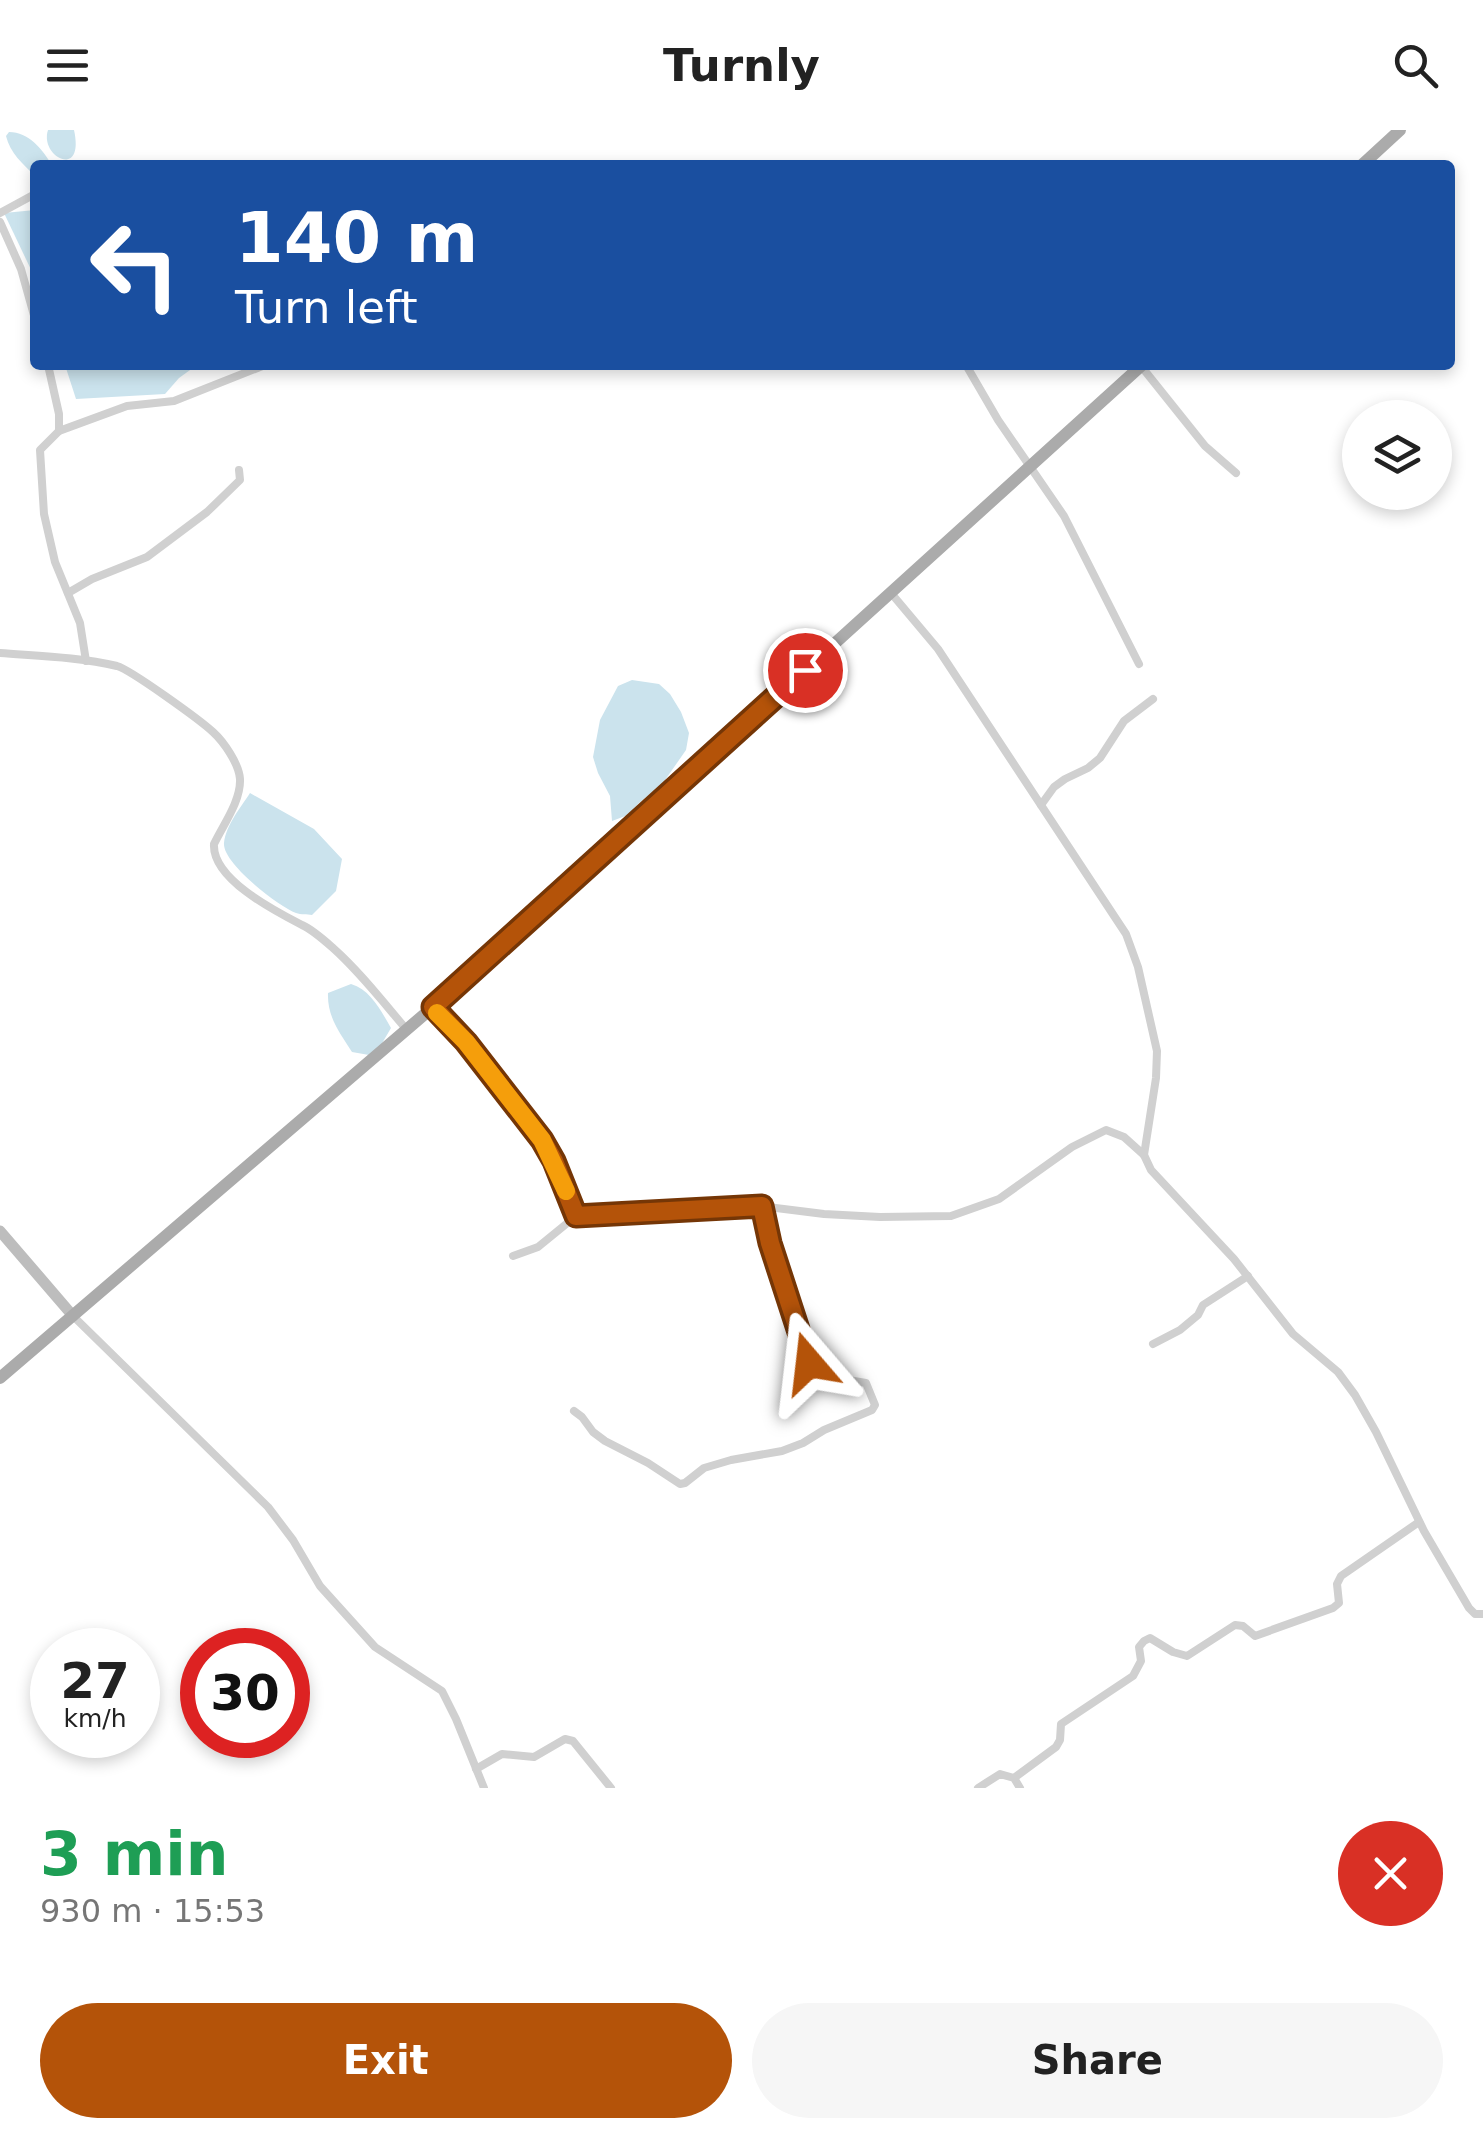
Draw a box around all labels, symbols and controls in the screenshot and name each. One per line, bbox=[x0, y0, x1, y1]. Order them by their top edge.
icon: menu bbox=[40, 38, 95, 93]
icon: search bbox=[1388, 38, 1443, 93]
text: Turnly bbox=[663, 39, 820, 92]
text: 140 m bbox=[235, 197, 478, 279]
icon: left bbox=[70, 200, 200, 330]
text: Turn left bbox=[235, 281, 418, 334]
map controls bbox=[1342, 400, 1452, 510]
button: layers bbox=[1342, 400, 1452, 510]
pin bbox=[763, 628, 848, 713]
icon: arrive bbox=[778, 643, 833, 698]
position arrow bbox=[757, 1311, 861, 1415]
speed limit sign: 30 bbox=[180, 1628, 310, 1758]
text: 27 bbox=[60, 1652, 130, 1710]
text: km/h bbox=[63, 1704, 127, 1733]
text: 3 min bbox=[40, 1819, 228, 1889]
button: close bbox=[1338, 1821, 1443, 1926]
text: 930 m · 15:53 bbox=[40, 1892, 265, 1930]
button: Exit bbox=[40, 2003, 732, 2118]
button: Share bbox=[752, 2003, 1443, 2118]

